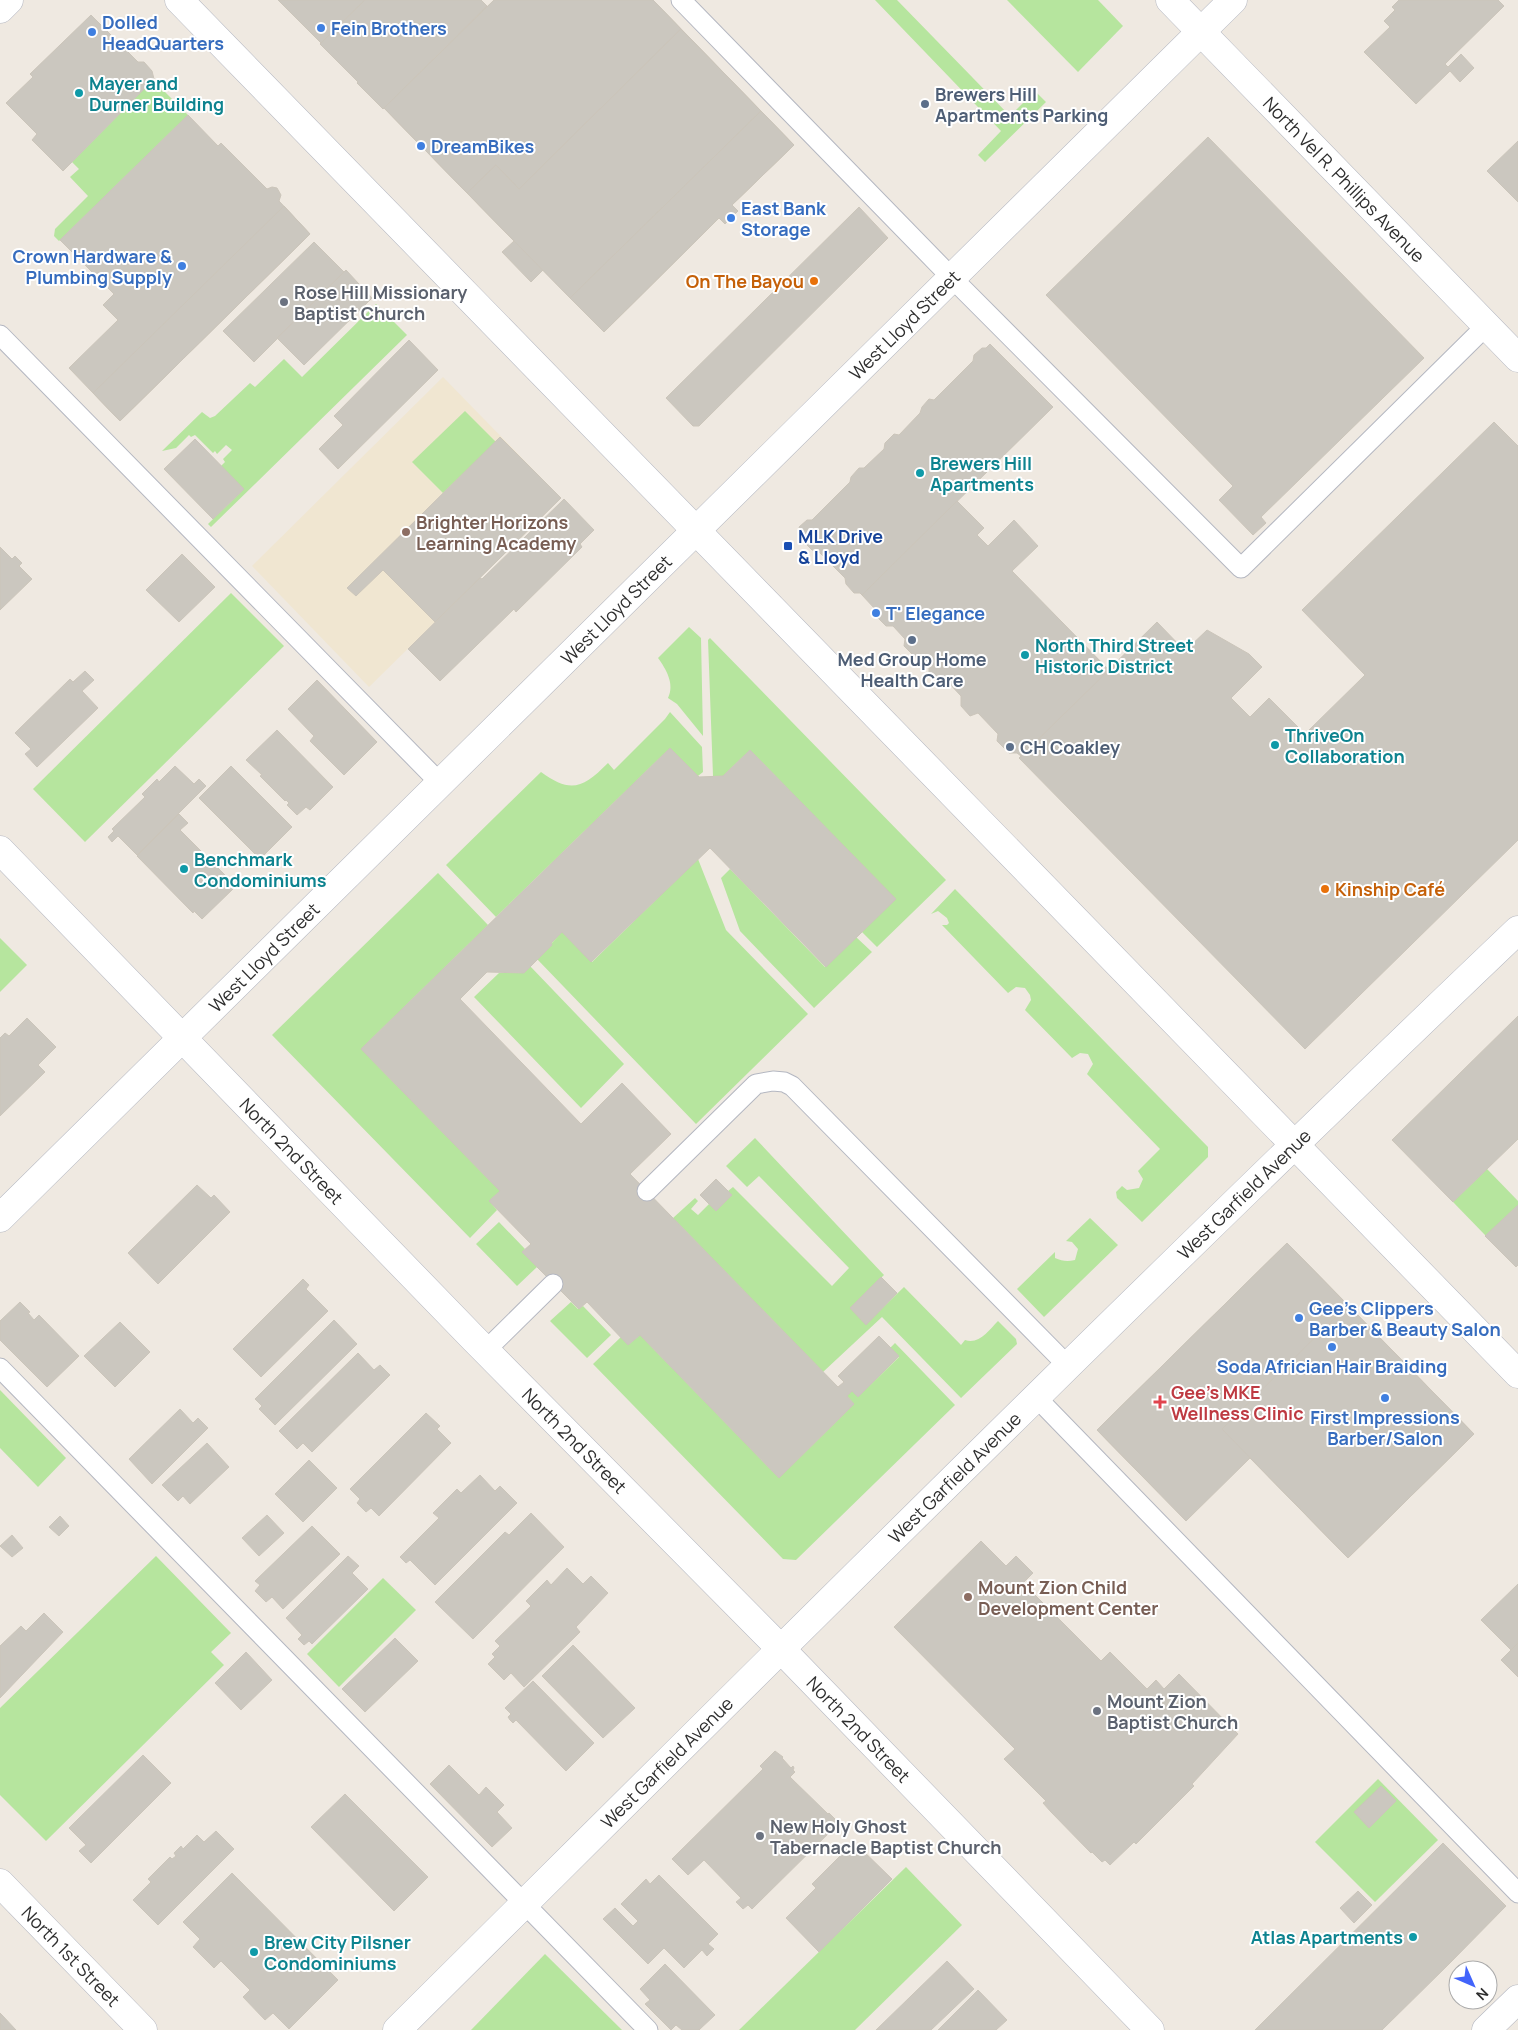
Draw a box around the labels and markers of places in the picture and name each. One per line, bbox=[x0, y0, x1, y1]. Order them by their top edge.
place label: Dolled HeadQuarters bbox=[102, 10, 224, 55]
place label: Fein Brothers bbox=[331, 16, 447, 40]
marker: Fein Brothers bbox=[315, 22, 327, 34]
marker: Dolled HeadQuarters bbox=[86, 26, 98, 38]
place label: Mayer and Durner Building bbox=[89, 71, 224, 116]
place label: Brewers Hill Apartments Parking bbox=[935, 82, 1108, 127]
marker: Mayer and Durner Building bbox=[73, 87, 85, 99]
marker: Brewers Hill Apartments Parking bbox=[919, 98, 931, 110]
place label: DreamBikes bbox=[431, 134, 535, 158]
marker: DreamBikes bbox=[415, 140, 427, 152]
place label: East Bank Storage bbox=[741, 196, 827, 241]
marker: East Bank Storage bbox=[725, 212, 737, 224]
place label: Crown Hardware & Plumbing Supply bbox=[12, 244, 172, 289]
marker: Crown Hardware & Plumbing Supply bbox=[176, 260, 188, 272]
place label: On The Bayou bbox=[686, 269, 804, 293]
marker: On The Bayou bbox=[808, 275, 820, 287]
place label: Rose Hill Missionary Baptist Church bbox=[294, 280, 467, 325]
marker: Rose Hill Missionary Baptist Church bbox=[278, 296, 290, 308]
place label: Brewers Hill Apartments bbox=[930, 451, 1034, 496]
marker: Brewers Hill Apartments bbox=[914, 467, 926, 479]
place label: Brighter Horizons Learning Academy bbox=[416, 510, 576, 555]
place label: MLK Drive & Lloyd bbox=[798, 524, 883, 569]
marker: Brighter Horizons Learning Academy bbox=[400, 526, 412, 538]
marker: MLK Drive & Lloyd bbox=[782, 540, 794, 552]
place label: T' Elegance bbox=[886, 601, 985, 625]
marker: T' Elegance bbox=[870, 607, 882, 619]
place label: North Third Street Historic District bbox=[1035, 633, 1194, 678]
marker: Med Group Home Health Care bbox=[906, 634, 918, 646]
place label: Med Group Home Health Care bbox=[837, 647, 987, 692]
marker: North Third Street Historic District bbox=[1019, 649, 1031, 661]
place label: ThriveOn Collaboration bbox=[1285, 723, 1405, 768]
place label: CH Coakley bbox=[1020, 735, 1120, 759]
marker: ThriveOn Collaboration bbox=[1269, 739, 1281, 751]
marker: CH Coakley bbox=[1004, 741, 1016, 753]
place label: Benchmark Condominiums bbox=[194, 847, 327, 892]
marker: Benchmark Condominiums bbox=[178, 863, 190, 875]
place label: Kinship Café bbox=[1335, 877, 1445, 901]
marker: Kinship Café bbox=[1319, 883, 1331, 895]
place label: Gee's Clippers Barber & Beauty Salon bbox=[1309, 1296, 1501, 1341]
marker: Gee's Clippers Barber & Beauty Salon bbox=[1293, 1312, 1305, 1324]
marker: Soda Africian Hair Braiding bbox=[1326, 1341, 1338, 1353]
place label: Soda Africian Hair Braiding bbox=[1217, 1354, 1447, 1378]
place label: Gee’s MKE Wellness Clinic bbox=[1171, 1380, 1304, 1425]
marker: First Impressions Barber/Salon bbox=[1379, 1392, 1391, 1404]
marker: Gee’s MKE Wellness Clinic bbox=[1153, 1395, 1167, 1409]
place label: First Impressions Barber/Salon bbox=[1310, 1405, 1460, 1450]
place label: Mount Zion Child Development Center bbox=[978, 1575, 1158, 1620]
marker: Mount Zion Child Development Center bbox=[962, 1591, 974, 1603]
place label: Mount Zion Baptist Church bbox=[1107, 1689, 1238, 1734]
marker: Mount Zion Baptist Church bbox=[1091, 1705, 1103, 1717]
place label: New Holy Ghost Tabernacle Baptist Church bbox=[770, 1814, 1002, 1859]
marker: New Holy Ghost Tabernacle Baptist Church bbox=[754, 1830, 766, 1842]
place label: Atlas Apartments bbox=[1251, 1925, 1403, 1949]
place label: Brew City Pilsner Condominiums bbox=[264, 1930, 411, 1975]
marker: Atlas Apartments bbox=[1407, 1931, 1419, 1943]
marker: Brew City Pilsner Condominiums bbox=[248, 1946, 260, 1958]

